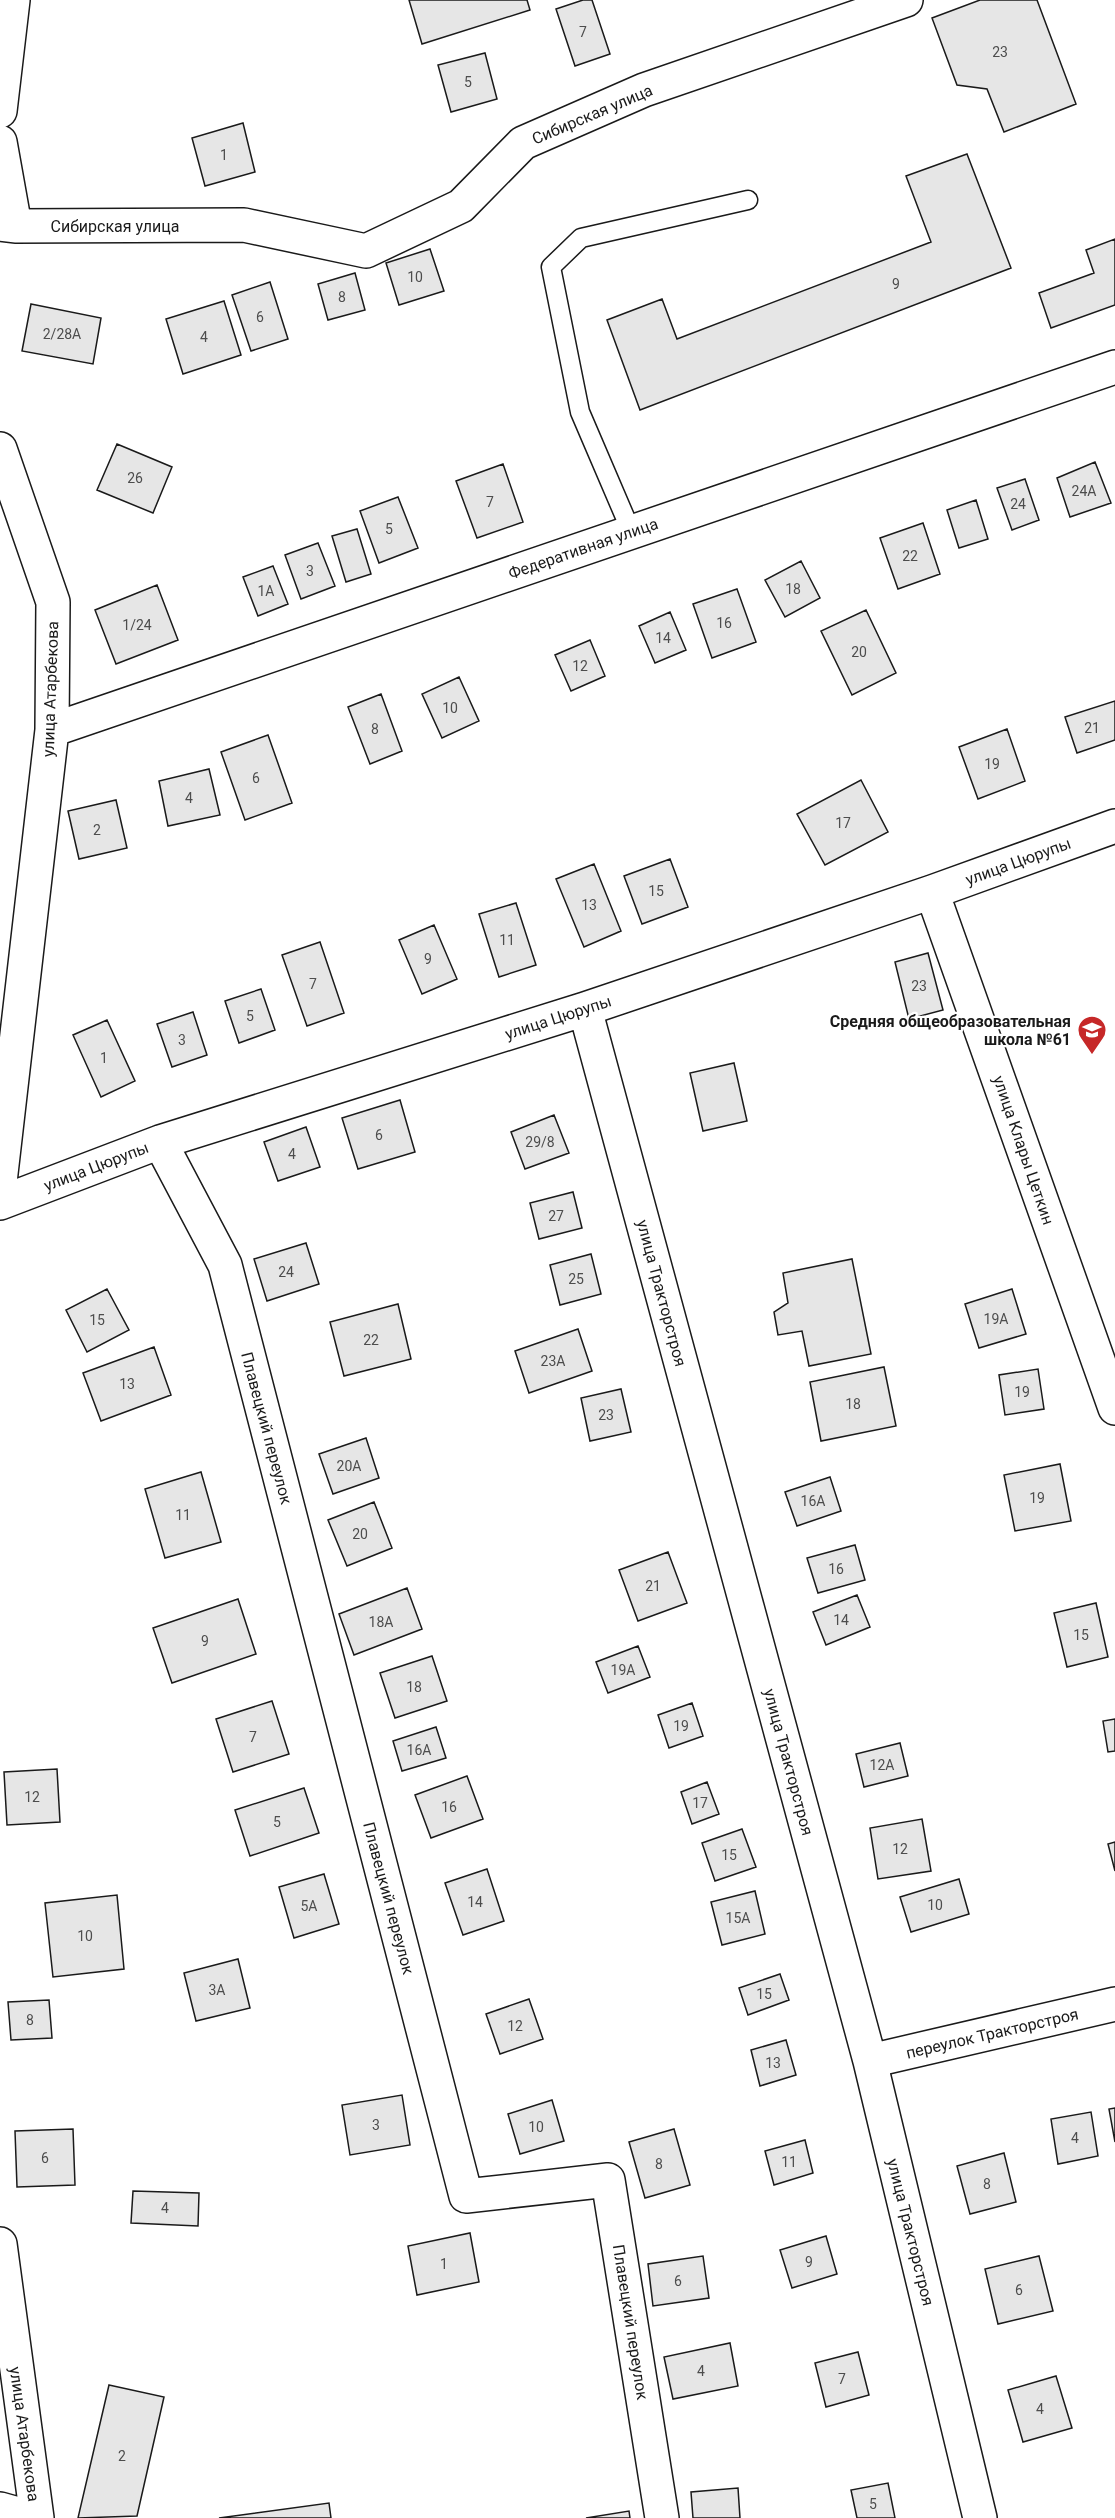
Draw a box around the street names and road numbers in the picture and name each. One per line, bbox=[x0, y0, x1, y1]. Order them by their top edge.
street label: Сибирская улица bbox=[529, 81, 655, 148]
street label: Сибирская улица bbox=[51, 217, 179, 236]
street label: Федеративная улица bbox=[506, 514, 661, 583]
street label: улица Атарбекова bbox=[39, 621, 62, 757]
street label: улица Цюрупы bbox=[963, 834, 1073, 889]
street label: улица Цюрупы bbox=[503, 991, 614, 1044]
street label: улица Клары Цеткин bbox=[989, 1073, 1058, 1227]
street label: улица Цюрупы bbox=[41, 1138, 151, 1195]
street label: улица Тракторстроя bbox=[633, 1218, 690, 1369]
street label: Плавецкий переулок bbox=[237, 1350, 296, 1507]
street label: улица Тракторстроя bbox=[760, 1687, 817, 1838]
street label: Плавецкий переулок bbox=[359, 1820, 418, 1977]
street label: переулок Тракторстроя bbox=[904, 2004, 1080, 2063]
street label: улица Тракторстроя bbox=[883, 2157, 938, 2308]
street label: Плавецкий переулок bbox=[609, 2243, 652, 2401]
street label: улица Атарбекова bbox=[6, 2365, 43, 2503]

